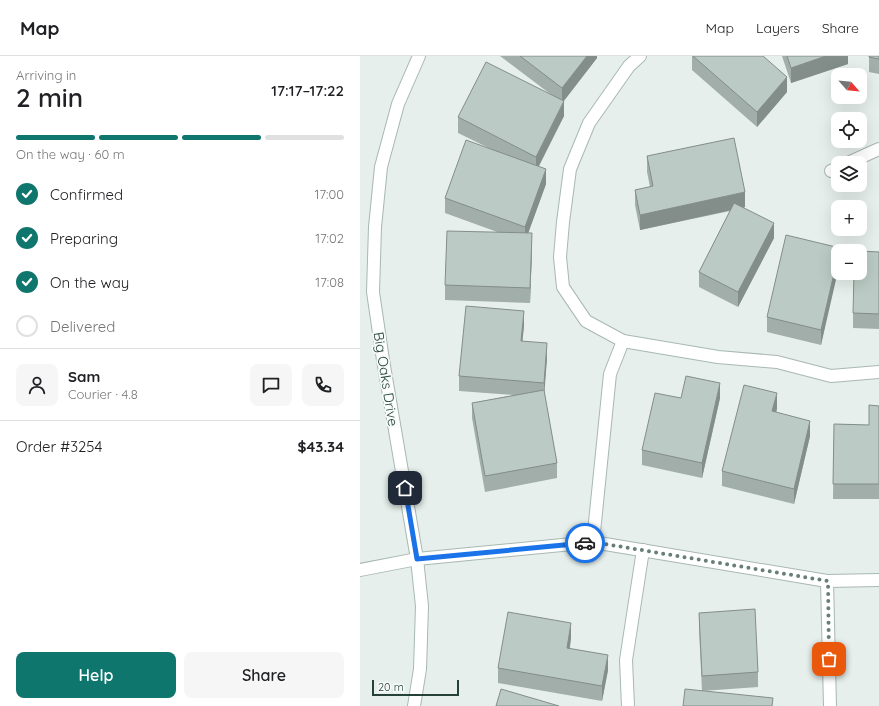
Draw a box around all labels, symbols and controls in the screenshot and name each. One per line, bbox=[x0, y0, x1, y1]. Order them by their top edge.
text: Map bbox=[20, 16, 59, 40]
text: Map bbox=[705, 19, 734, 37]
text: Layers bbox=[756, 19, 800, 37]
text: Share bbox=[822, 19, 859, 37]
text: Arriving in bbox=[16, 67, 76, 83]
north arrow bbox=[831, 68, 867, 104]
map controls bbox=[831, 68, 867, 280]
text: 2 min bbox=[16, 81, 83, 114]
text: 17:17–17:22 bbox=[271, 81, 344, 100]
button: locate bbox=[831, 112, 867, 148]
text: On the way · 60 m bbox=[16, 146, 125, 162]
button: layers bbox=[831, 156, 867, 192]
icon: check bbox=[16, 183, 38, 205]
text: Confirmed bbox=[50, 185, 123, 204]
text: 17:00 bbox=[315, 186, 344, 202]
button: + bbox=[831, 200, 867, 236]
icon: check bbox=[16, 227, 38, 249]
text: Preparing bbox=[50, 229, 118, 248]
text: 17:02 bbox=[315, 230, 344, 246]
button: − bbox=[831, 244, 867, 280]
icon: check bbox=[16, 271, 38, 293]
text: On the way bbox=[50, 273, 129, 292]
text: 17:08 bbox=[315, 274, 344, 290]
text: Delivered bbox=[50, 317, 115, 336]
street label: Big Oaks Drive bbox=[370, 330, 402, 428]
button: person bbox=[16, 364, 58, 406]
button: chat bbox=[250, 364, 292, 406]
button: phone bbox=[302, 364, 344, 406]
text: Sam bbox=[68, 367, 100, 386]
text: Courier · 4.8 bbox=[68, 386, 138, 402]
text: Order #3254 bbox=[16, 437, 102, 456]
text: $43.34 bbox=[298, 437, 344, 456]
pin bbox=[388, 471, 422, 505]
icon: home bbox=[394, 477, 416, 499]
courier bbox=[565, 523, 605, 563]
icon: car bbox=[574, 532, 596, 554]
pin bbox=[812, 642, 846, 676]
icon: bag bbox=[818, 648, 840, 670]
button: Help bbox=[16, 652, 176, 698]
button: Share bbox=[184, 652, 344, 698]
scale bar bbox=[372, 678, 459, 697]
text: 20 m bbox=[378, 680, 404, 694]

